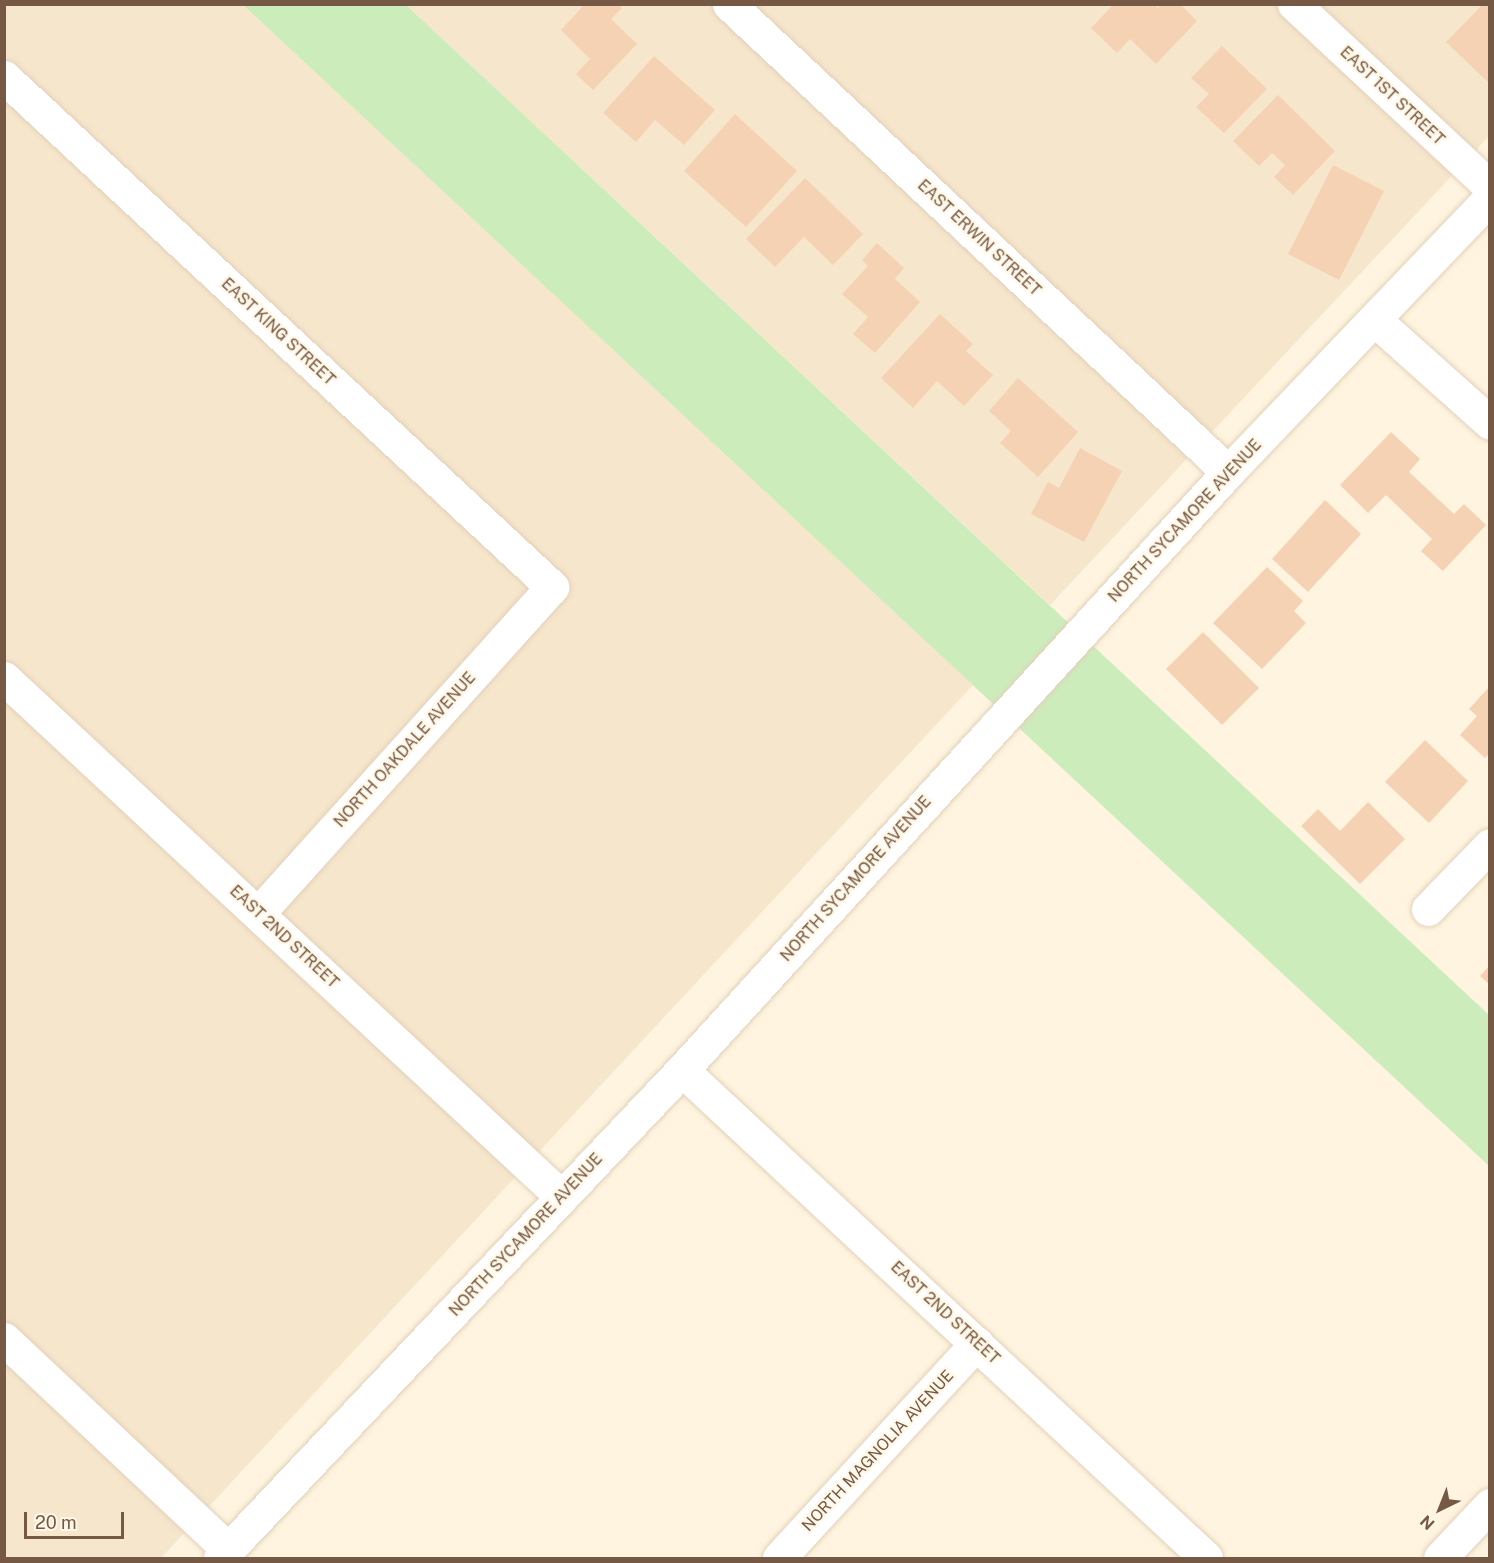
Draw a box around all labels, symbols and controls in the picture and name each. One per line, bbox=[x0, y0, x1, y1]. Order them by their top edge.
street label: EAST 1ST STREET bbox=[1336, 43, 1448, 149]
street label: EAST ERWIN STREET bbox=[913, 176, 1045, 300]
street label: EAST KING STREET bbox=[217, 274, 339, 390]
street label: NORTH SYCAMORE AVENUE bbox=[1104, 436, 1266, 606]
street label: NORTH OAKDALE AVENUE bbox=[330, 668, 480, 832]
street label: NORTH SYCAMORE AVENUE bbox=[777, 792, 935, 966]
street label: EAST 2ND STREET bbox=[226, 882, 342, 992]
street label: NORTH SYCAMORE AVENUE bbox=[445, 1150, 607, 1320]
street label: EAST 2ND STREET bbox=[887, 1258, 1003, 1368]
street label: NORTH MAGNOLIA AVENUE bbox=[798, 1367, 958, 1535]
north arrow bbox=[1410, 1479, 1470, 1539]
scale bar bbox=[27, 1500, 128, 1538]
text: N bbox=[1416, 1511, 1438, 1534]
text: 20 m bbox=[35, 1512, 77, 1533]

